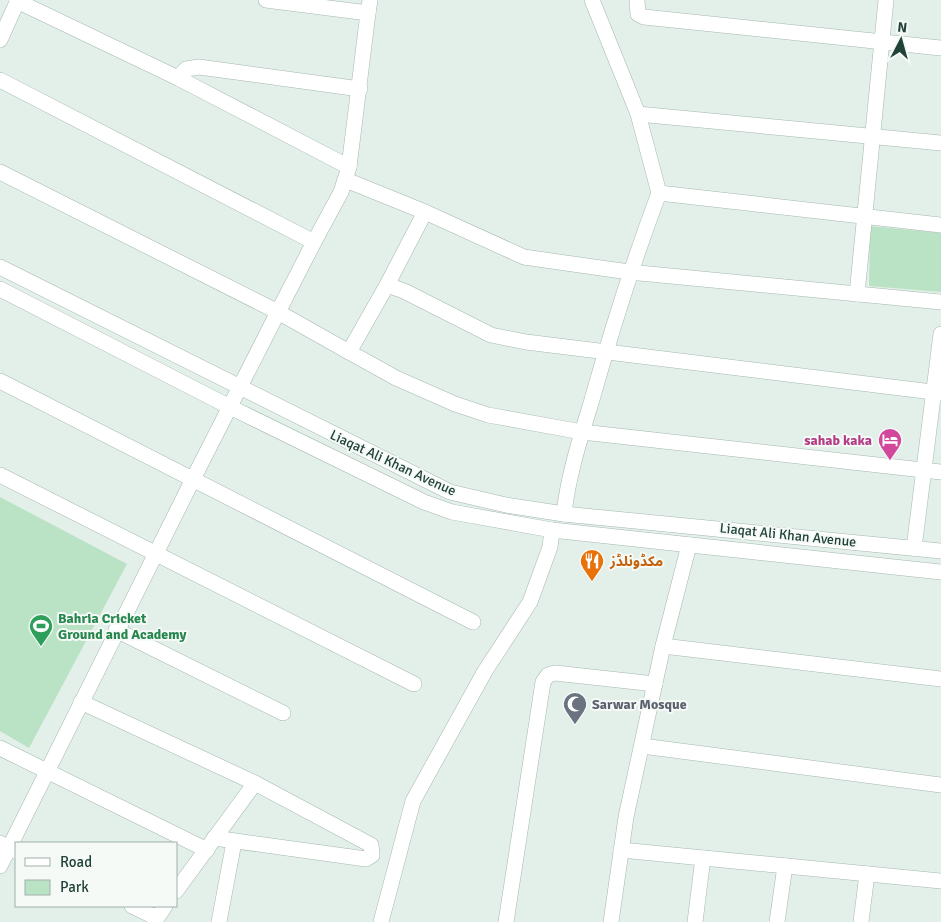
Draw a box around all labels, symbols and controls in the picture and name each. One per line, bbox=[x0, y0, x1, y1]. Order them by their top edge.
north arrow bbox=[876, 15, 926, 65]
text: N bbox=[897, 19, 908, 37]
street label: Liaqat Ali Khan Avenue bbox=[327, 426, 459, 500]
hotel icon: sahab kaka bbox=[877, 427, 903, 461]
place label: sahab kaka bbox=[804, 432, 872, 449]
street label: Liaqat Ali Khan Avenue bbox=[719, 519, 857, 551]
restaurant icon: مکڈونلڈز bbox=[579, 548, 605, 582]
place label: مکڈونلڈز bbox=[609, 553, 663, 570]
place label: Bahria Cricket Ground and Academy bbox=[58, 610, 186, 643]
sports icon: Bahria Cricket Ground and Academy bbox=[28, 613, 54, 647]
mosque icon: Sarwar Mosque bbox=[562, 691, 588, 725]
place label: Sarwar Mosque bbox=[592, 696, 687, 713]
legend bbox=[15, 842, 178, 907]
text: Road bbox=[60, 853, 92, 871]
text: Park bbox=[60, 878, 89, 896]

